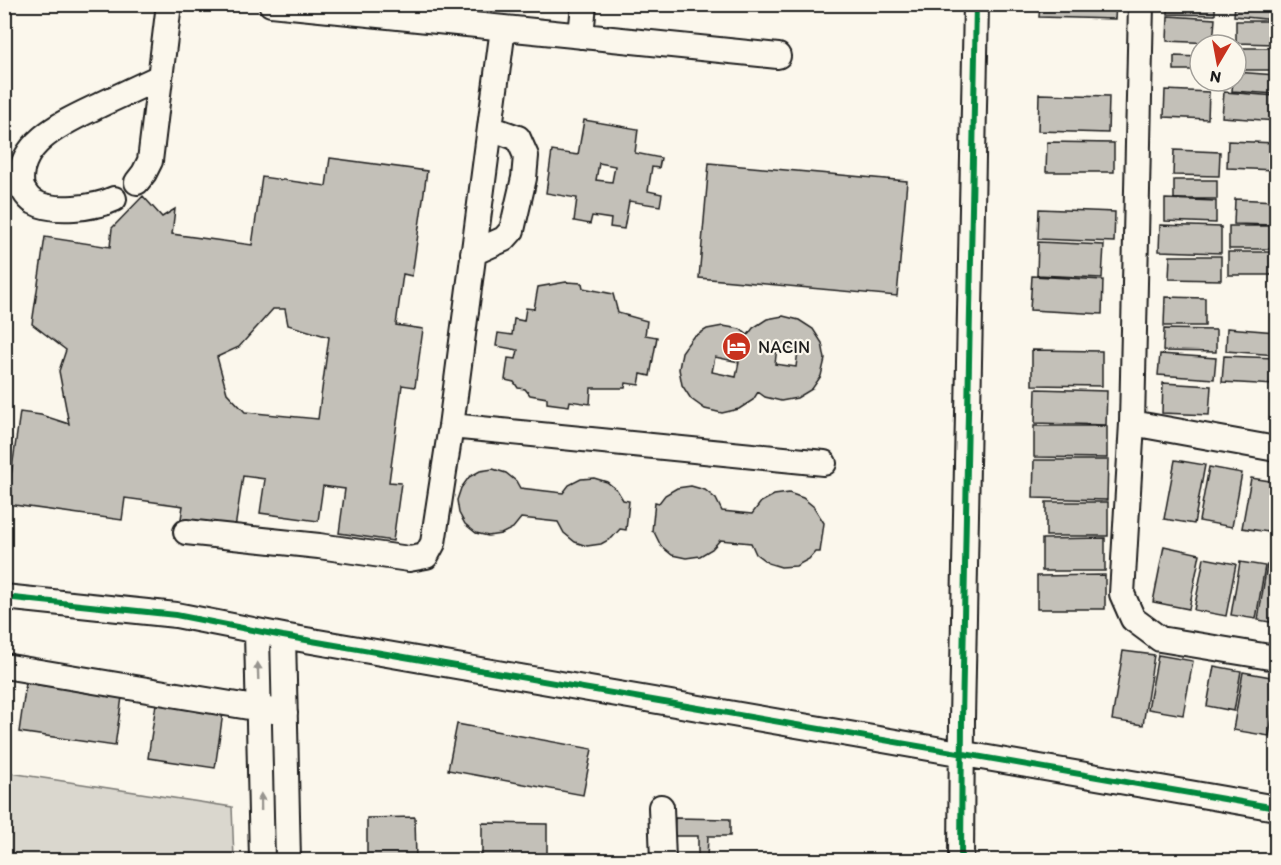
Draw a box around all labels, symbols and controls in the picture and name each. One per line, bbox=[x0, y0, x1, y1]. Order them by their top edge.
north arrow bbox=[1188, 33, 1248, 93]
text: N bbox=[1209, 67, 1222, 88]
hotel icon: NACIN bbox=[721, 331, 753, 363]
place label: NACIN bbox=[758, 336, 810, 358]
one-way arrow bbox=[254, 661, 263, 680]
one-way arrow bbox=[256, 793, 266, 812]

